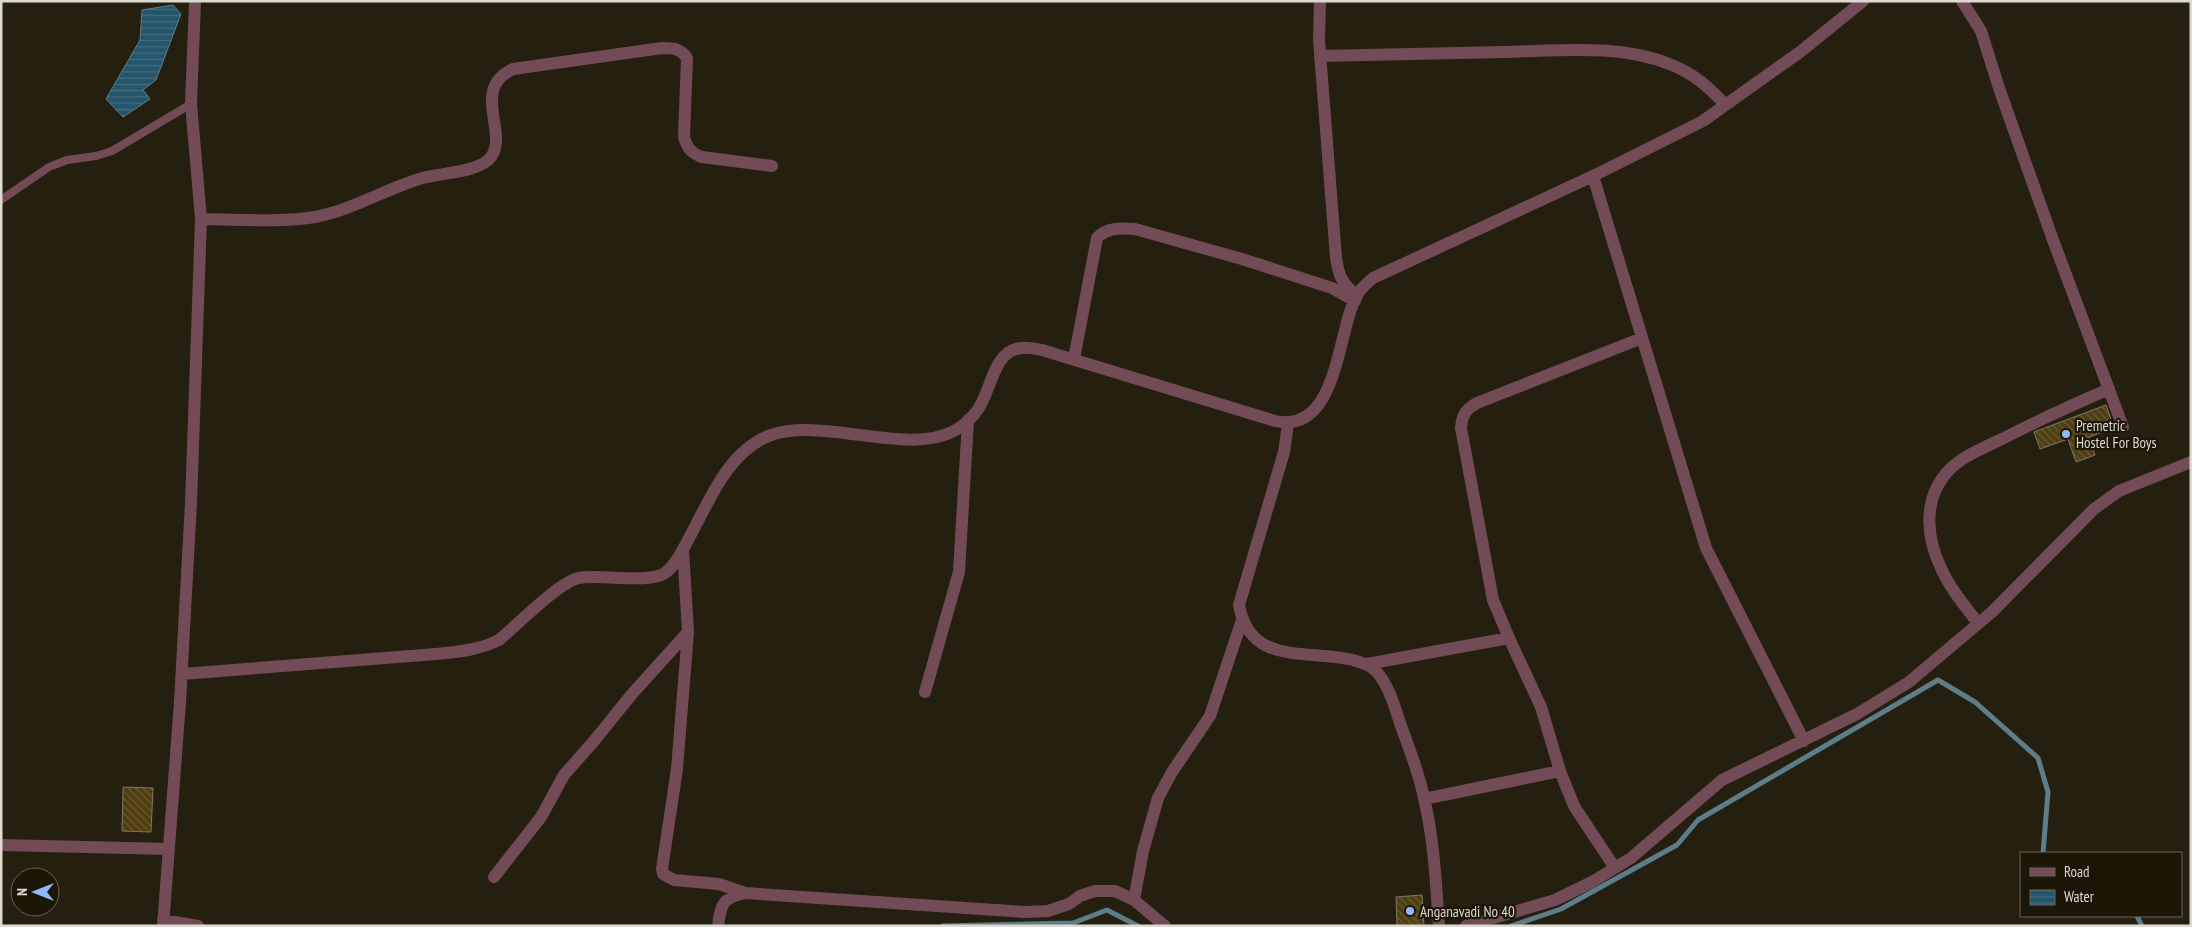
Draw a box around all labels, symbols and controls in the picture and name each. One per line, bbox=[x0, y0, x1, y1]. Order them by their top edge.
place label: Premetric Hostel For Boys bbox=[2076, 416, 2157, 452]
marker: Premetric Hostel For Boys bbox=[2060, 428, 2072, 440]
legend bbox=[2020, 852, 2182, 917]
text: Road bbox=[2064, 862, 2090, 881]
north arrow bbox=[10, 867, 60, 917]
text: Water bbox=[2064, 887, 2095, 906]
text: N bbox=[13, 888, 31, 896]
place label: Anganavadi No 40 bbox=[1420, 902, 1515, 921]
marker: Anganavadi No 40 bbox=[1404, 905, 1416, 917]

